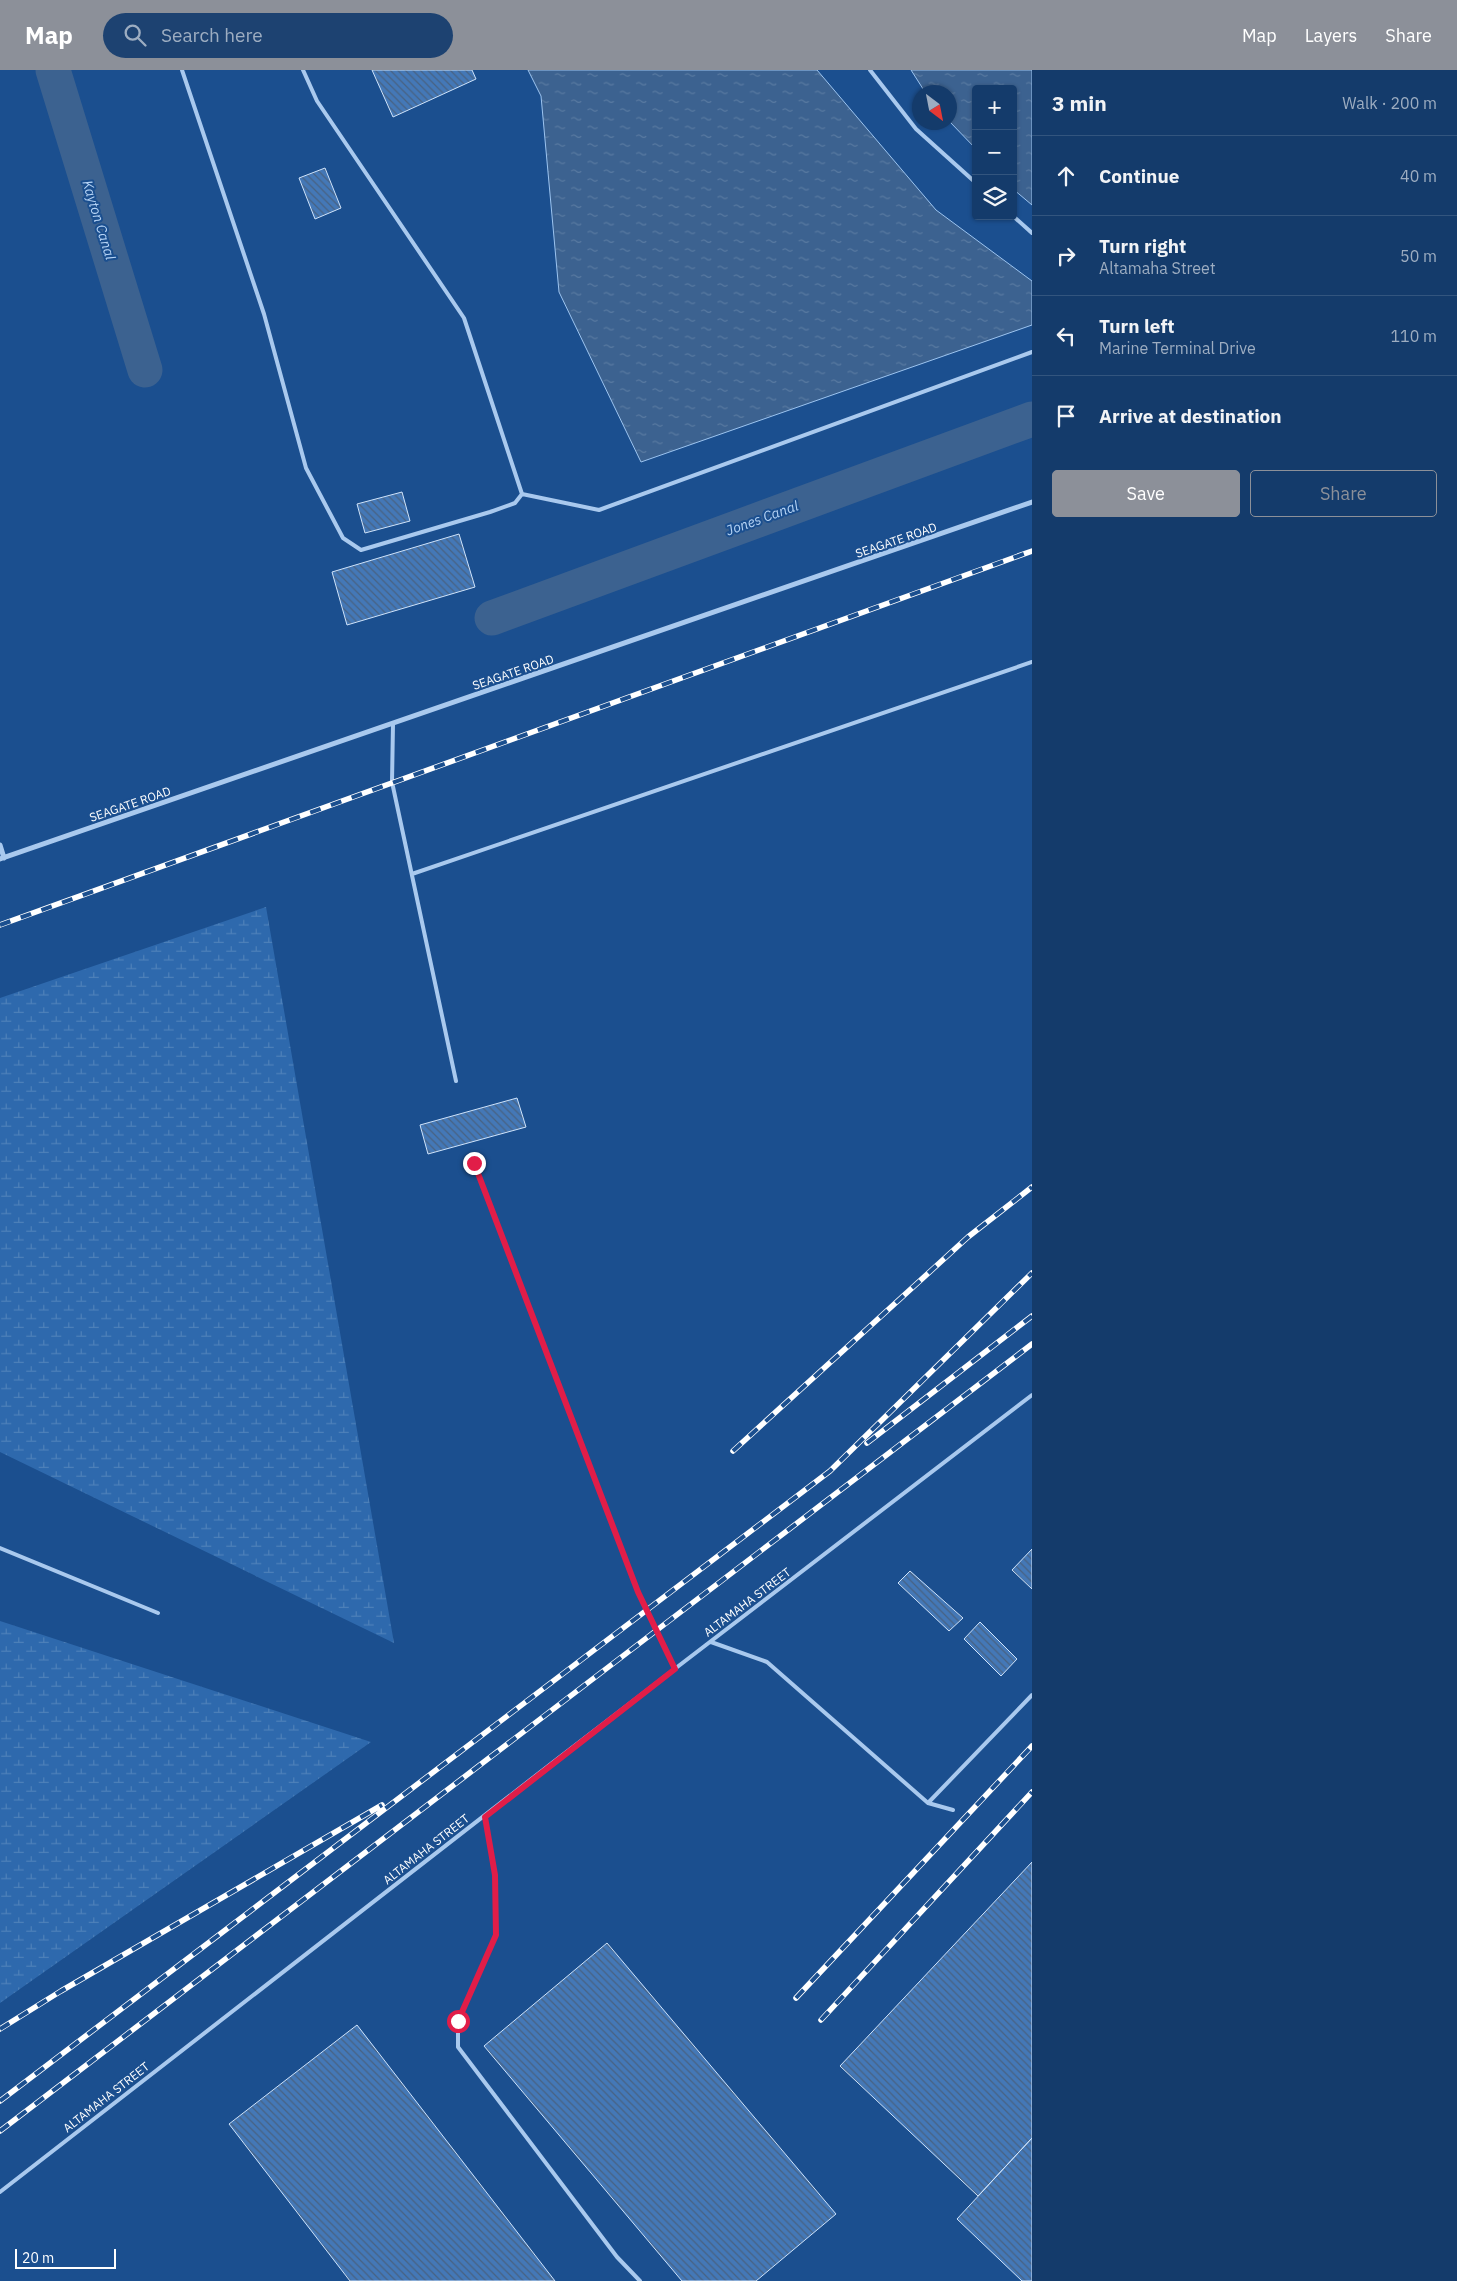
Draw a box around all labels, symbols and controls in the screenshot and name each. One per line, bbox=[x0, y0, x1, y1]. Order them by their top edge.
search box bbox=[103, 13, 453, 58]
text: Map bbox=[25, 19, 73, 51]
icon: search bbox=[121, 21, 149, 49]
text: Search here bbox=[161, 23, 263, 47]
text: Map bbox=[1242, 24, 1277, 47]
text: Layers bbox=[1305, 24, 1357, 47]
text: Share bbox=[1385, 24, 1432, 47]
north arrow bbox=[912, 85, 957, 130]
map controls bbox=[972, 85, 1017, 220]
button: + bbox=[972, 85, 1017, 130]
text: 3 min bbox=[1052, 89, 1107, 117]
text: Walk · 200 m bbox=[1342, 93, 1437, 113]
button: − bbox=[972, 130, 1017, 175]
icon: ahead bbox=[1052, 162, 1080, 190]
text: Continue bbox=[1099, 164, 1179, 188]
text: 40 m bbox=[1400, 166, 1437, 186]
button: layers bbox=[972, 175, 1017, 220]
water label: Kayton Canal bbox=[78, 178, 120, 262]
text: Turn right bbox=[1099, 234, 1186, 258]
icon: right bbox=[1052, 242, 1080, 270]
text: 50 m bbox=[1400, 246, 1437, 266]
text: Altamaha Street bbox=[1099, 258, 1216, 278]
text: Turn left bbox=[1099, 314, 1175, 338]
icon: left bbox=[1052, 322, 1080, 350]
text: 110 m bbox=[1390, 326, 1437, 346]
text: Marine Terminal Drive bbox=[1099, 338, 1256, 358]
icon: arrive bbox=[1052, 402, 1080, 430]
text: Arrive at destination bbox=[1099, 404, 1282, 428]
button: Save bbox=[1052, 470, 1240, 517]
button: Share bbox=[1250, 470, 1437, 517]
water label: Jones Canal bbox=[723, 496, 801, 539]
street label: SEAGATE ROAD bbox=[853, 519, 939, 561]
street label: SEAGATE ROAD bbox=[470, 651, 556, 693]
street label: SEAGATE ROAD bbox=[87, 783, 173, 825]
route end bbox=[463, 1152, 486, 1175]
street label: ALTAMAHA STREET bbox=[700, 1564, 794, 1640]
street label: ALTAMAHA STREET bbox=[380, 1811, 472, 1887]
route start bbox=[447, 2010, 470, 2033]
street label: ALTAMAHA STREET bbox=[60, 2059, 152, 2135]
scale bar bbox=[15, 2246, 116, 2269]
text: 20 m bbox=[22, 2249, 54, 2267]

